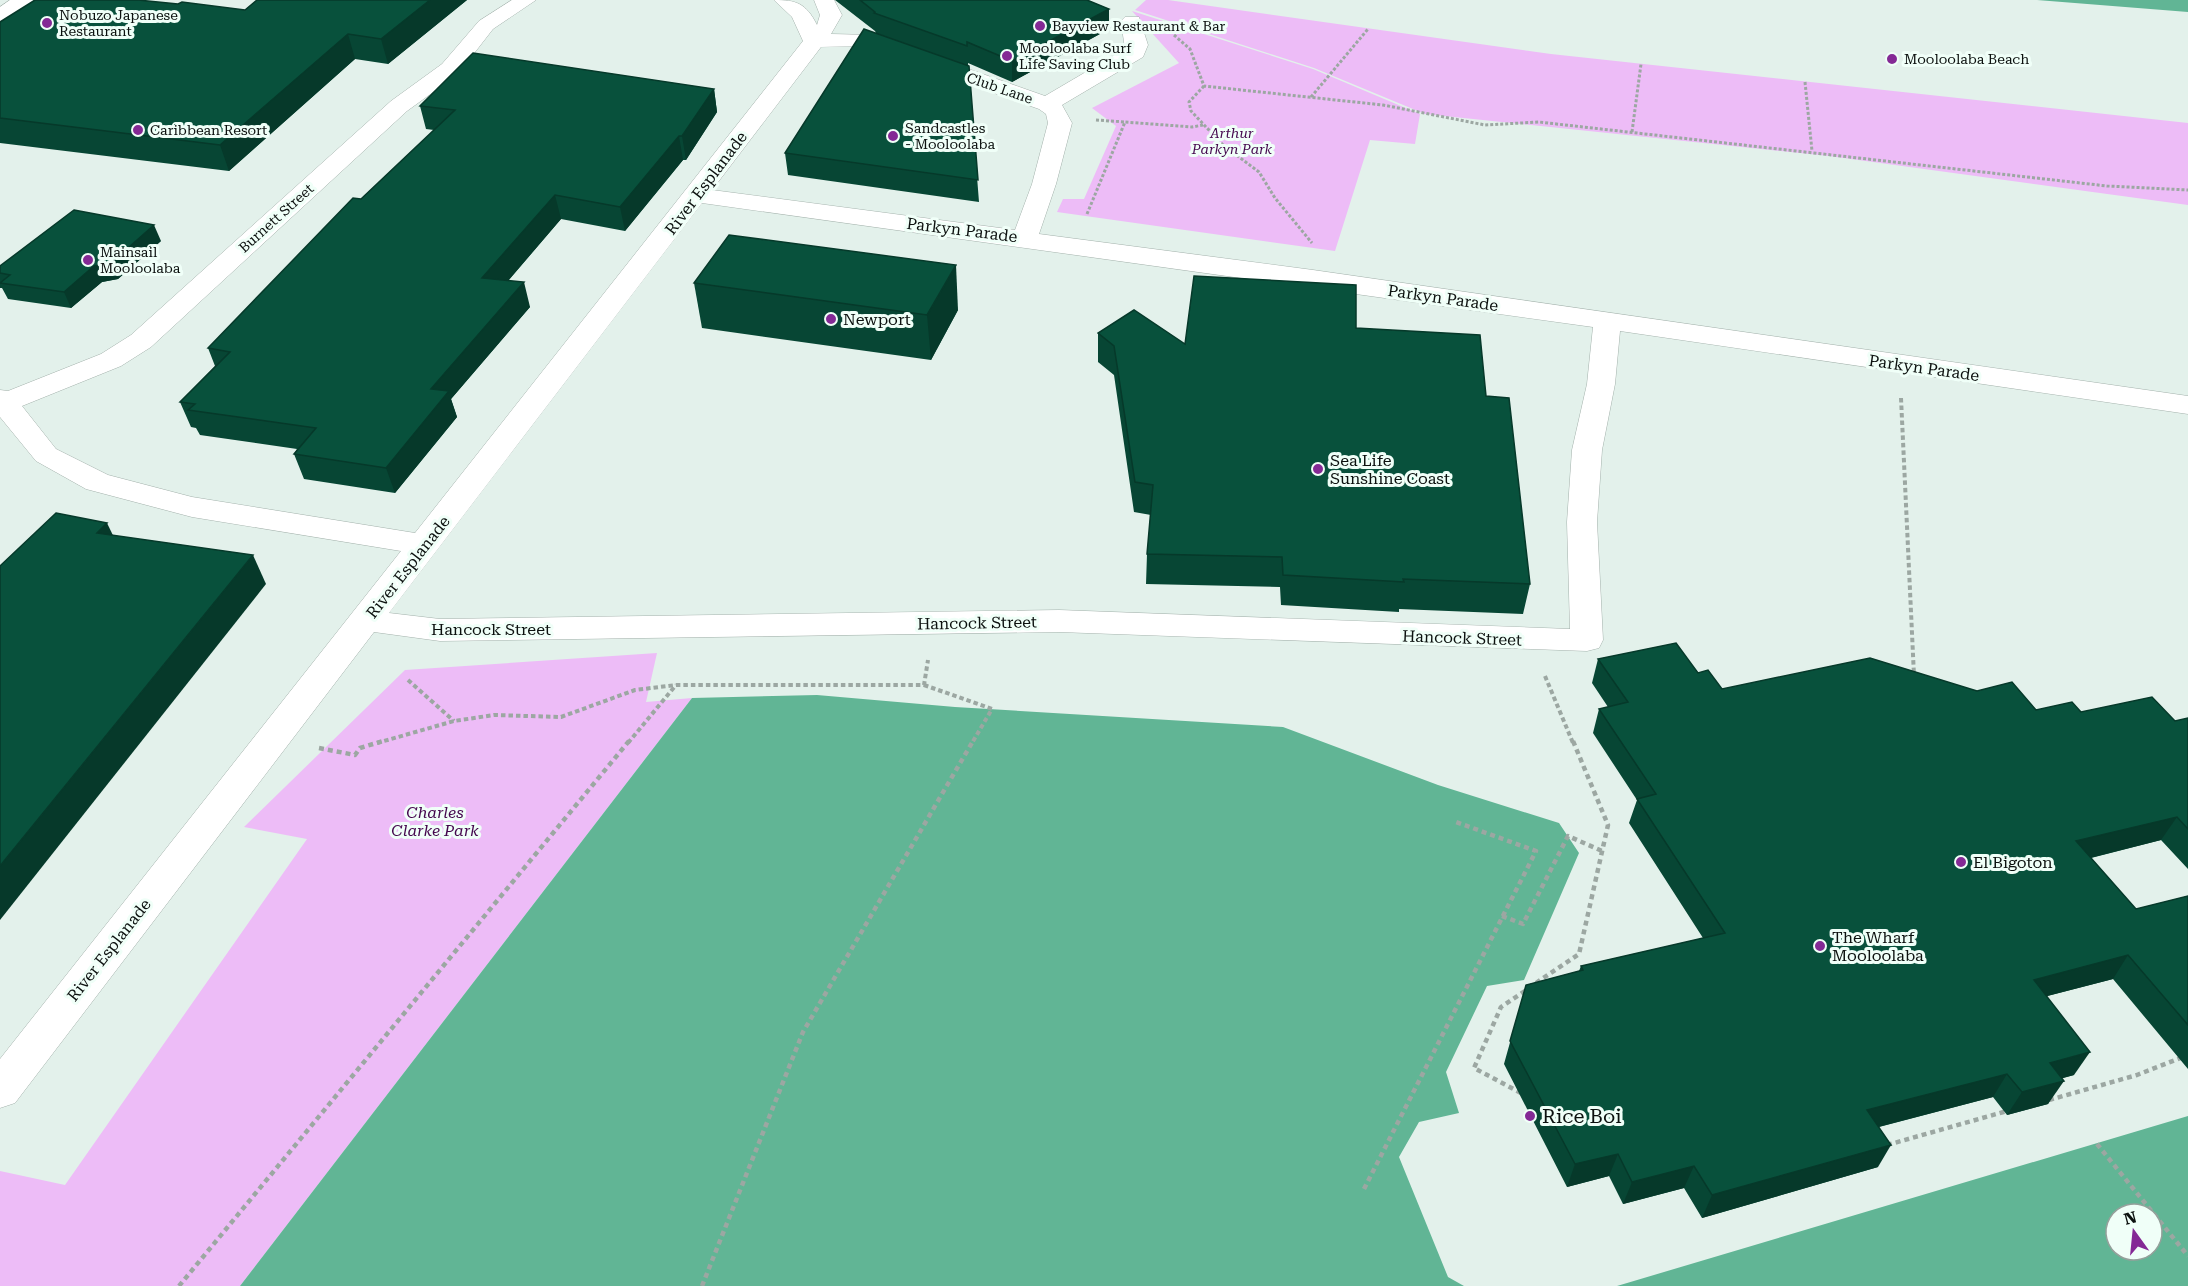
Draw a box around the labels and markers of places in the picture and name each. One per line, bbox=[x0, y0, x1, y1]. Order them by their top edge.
place label: Nobuzo Japanese Restaurant bbox=[59, 7, 178, 39]
marker: Nobuzo Japanese Restaurant bbox=[40, 16, 54, 30]
place label: Bayview Restaurant & Bar bbox=[1052, 18, 1225, 34]
marker: Bayview Restaurant & Bar bbox=[1033, 19, 1047, 33]
place label: Mooloolaba Surf Life Saving Club bbox=[1019, 40, 1132, 72]
marker: Mooloolaba Surf Life Saving Club bbox=[1000, 49, 1014, 63]
place label: Mooloolaba Beach bbox=[1904, 51, 2029, 67]
marker: Mooloolaba Beach bbox=[1885, 52, 1899, 66]
place label: Sandcastles - Mooloolaba bbox=[905, 120, 995, 152]
place label: Caribbean Resort bbox=[150, 122, 267, 138]
marker: Caribbean Resort bbox=[131, 123, 145, 137]
marker: Sandcastles - Mooloolaba bbox=[886, 129, 900, 143]
place label: Mainsail Mooloolaba bbox=[100, 244, 181, 276]
marker: Mainsail Mooloolaba bbox=[81, 253, 95, 267]
place label: Newport bbox=[843, 310, 911, 329]
marker: Newport bbox=[824, 312, 838, 326]
place label: Sea Life Sunshine Coast bbox=[1330, 451, 1450, 488]
marker: Sea Life Sunshine Coast bbox=[1311, 462, 1325, 476]
place label: El Bigoton bbox=[1973, 853, 2053, 872]
marker: El Bigoton bbox=[1954, 855, 1968, 869]
place label: The Wharf Mooloolaba bbox=[1832, 928, 1924, 965]
marker: The Wharf Mooloolaba bbox=[1813, 939, 1827, 953]
place label: Rice Boi bbox=[1542, 1104, 1622, 1128]
marker: Rice Boi bbox=[1523, 1109, 1537, 1123]

